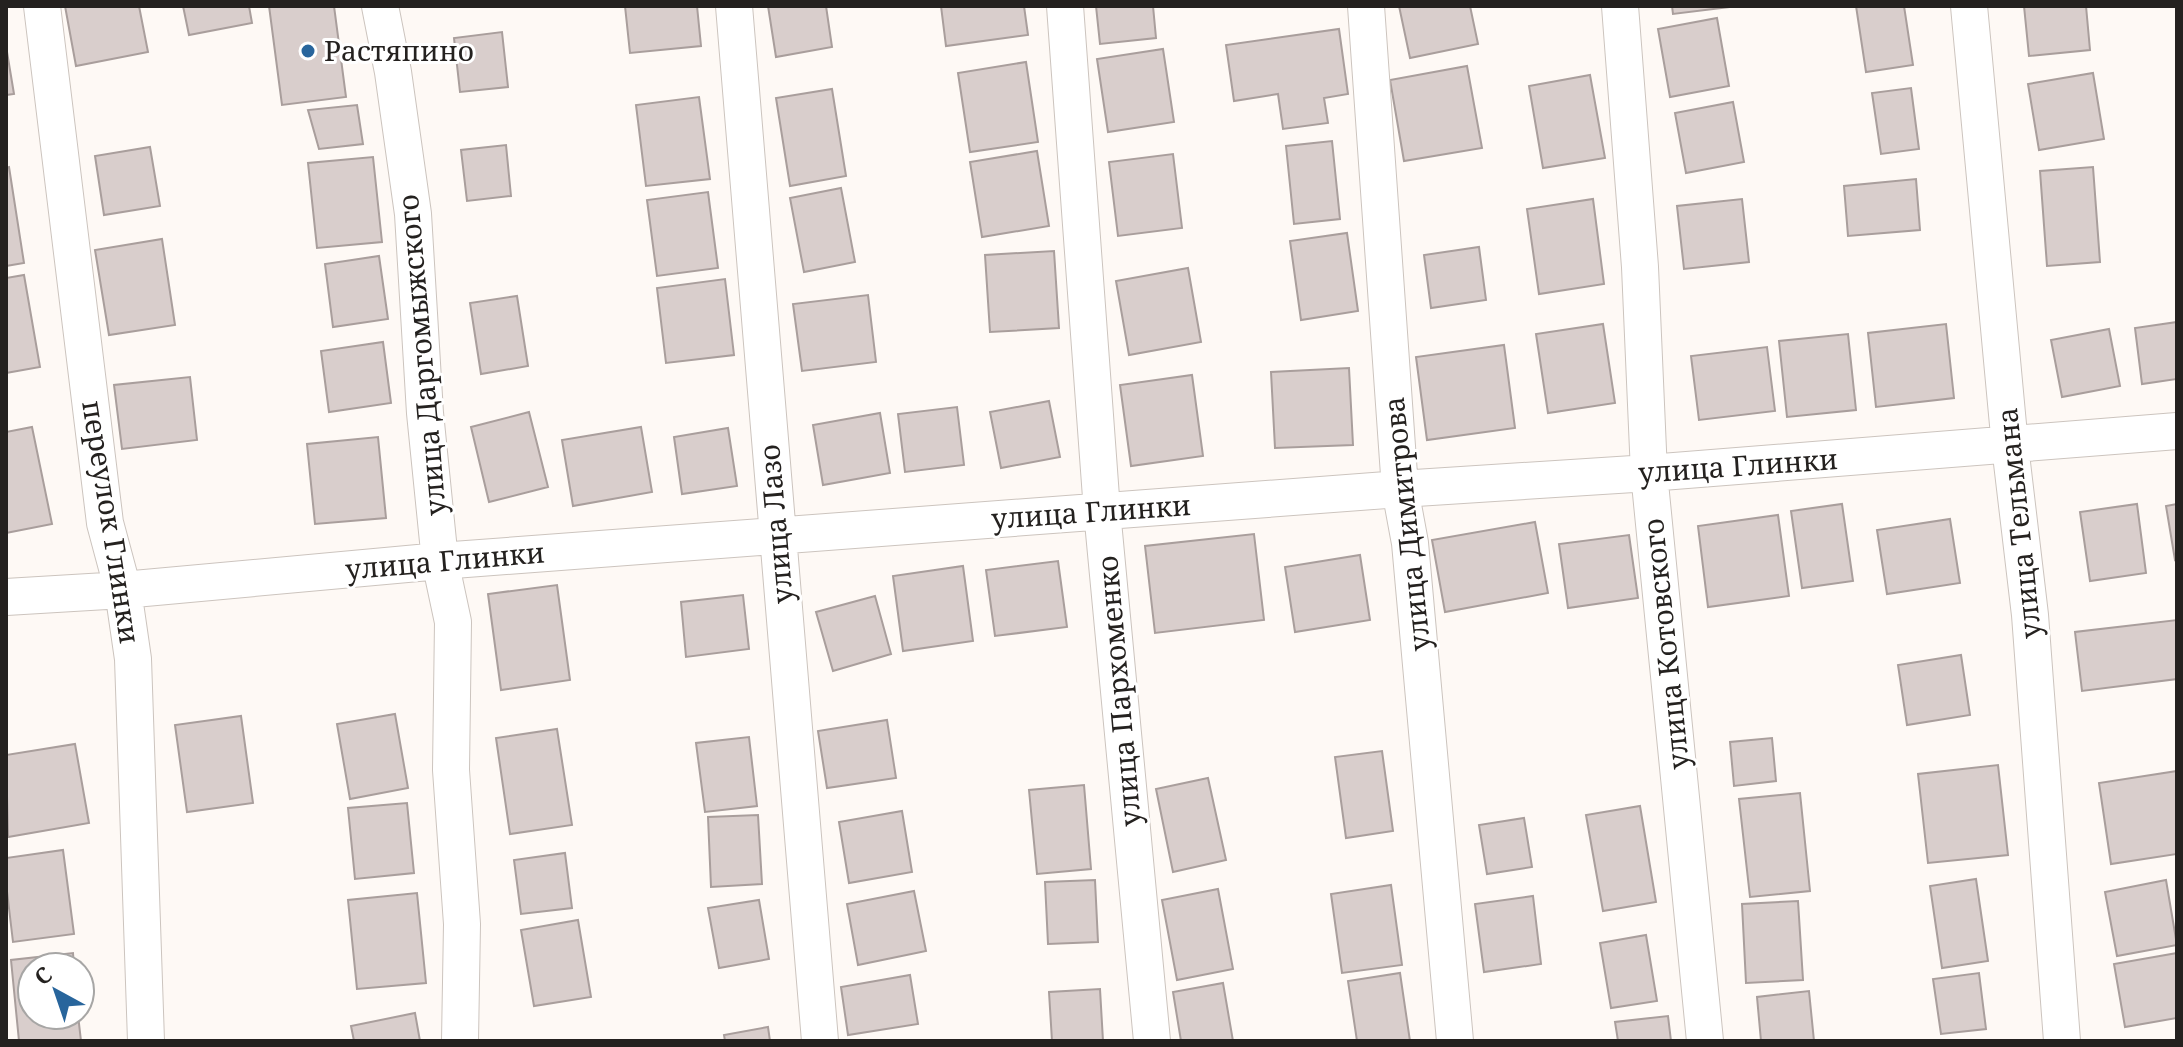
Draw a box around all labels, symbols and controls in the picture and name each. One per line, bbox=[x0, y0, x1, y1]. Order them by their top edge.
place label: Растяпино bbox=[324, 31, 474, 69]
marker: Растяпино bbox=[299, 42, 317, 60]
street label: улица Даргомыжского bbox=[388, 193, 454, 517]
street label: улица Димитрова bbox=[1374, 395, 1438, 653]
street label: переулок Глинки bbox=[74, 398, 150, 646]
street label: улица Тельмана bbox=[1987, 406, 2049, 641]
street label: улица Глинки bbox=[1637, 439, 1839, 491]
street label: улица Лазо bbox=[749, 443, 801, 605]
street label: улица Глинки bbox=[990, 485, 1192, 537]
street label: улица Котовского bbox=[1633, 517, 1697, 771]
street label: улица Глинки bbox=[344, 532, 546, 588]
street label: улица Пархоменко bbox=[1087, 554, 1149, 828]
north arrow bbox=[16, 951, 96, 1031]
text: С bbox=[27, 959, 58, 991]

